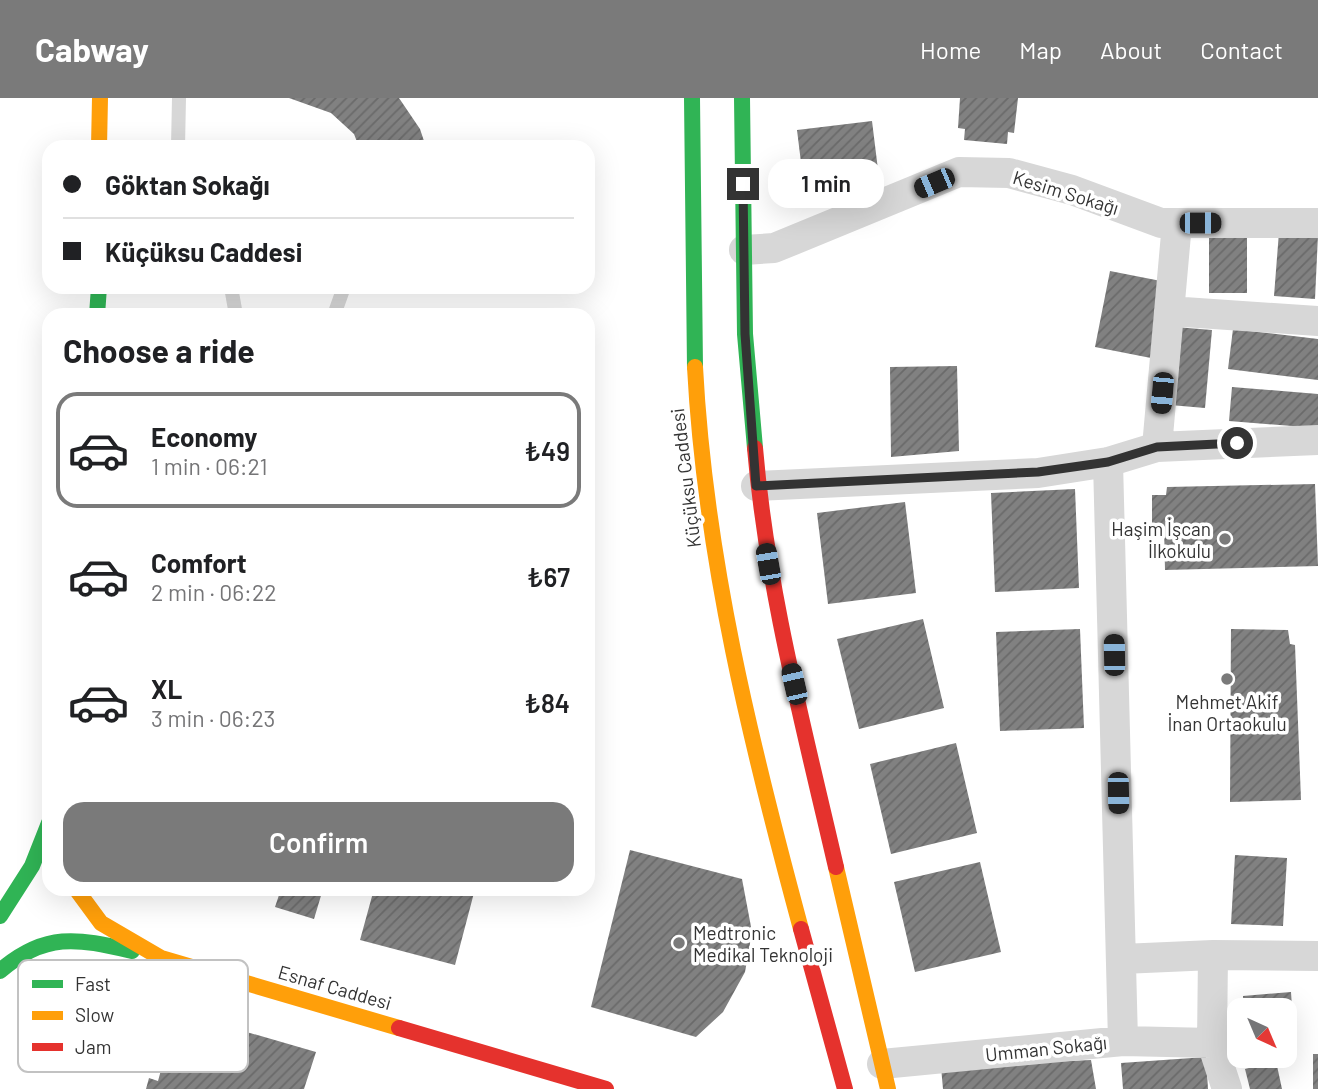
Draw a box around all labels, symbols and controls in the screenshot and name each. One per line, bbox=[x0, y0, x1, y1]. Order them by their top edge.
text: Cabway bbox=[35, 29, 149, 69]
text: Home bbox=[920, 35, 981, 64]
text: Map bbox=[1019, 35, 1062, 64]
text: About bbox=[1100, 35, 1162, 64]
text: Contact bbox=[1200, 35, 1283, 64]
callout: 1 min bbox=[768, 160, 883, 208]
car bbox=[911, 165, 958, 201]
street label: Kesim Sokağı bbox=[1010, 165, 1122, 219]
route end bbox=[727, 168, 759, 200]
text: Göktan Sokağı bbox=[105, 169, 270, 200]
text: 1 min bbox=[801, 169, 851, 197]
car bbox=[1180, 213, 1222, 234]
text: Küçüksu Caddesi bbox=[105, 236, 302, 267]
text: Choose a ride bbox=[63, 331, 255, 369]
car bbox=[1150, 371, 1175, 415]
street label: Küçüksu Caddesi bbox=[665, 407, 705, 549]
icon: car bbox=[67, 419, 130, 482]
text: Economy bbox=[151, 421, 257, 452]
route start bbox=[1221, 427, 1253, 459]
text: ₺49 bbox=[524, 435, 570, 466]
text: 1 min · 06:21 bbox=[151, 452, 268, 480]
place label: Haşim İşcan İlkokulu bbox=[1111, 517, 1211, 562]
marker: Haşim İşcan İlkokulu bbox=[1217, 531, 1233, 547]
car bbox=[755, 541, 782, 587]
icon: car bbox=[67, 545, 130, 608]
text: Comfort bbox=[151, 547, 247, 578]
text: ₺67 bbox=[527, 561, 570, 592]
text: 2 min · 06:22 bbox=[151, 578, 277, 606]
car bbox=[1104, 634, 1125, 676]
car bbox=[780, 661, 809, 707]
icon: car bbox=[67, 671, 130, 734]
marker: Mehmet Akif İnan Ortaokulu bbox=[1219, 671, 1235, 687]
text: XL bbox=[151, 673, 182, 704]
text: ₺84 bbox=[524, 687, 570, 718]
place label: Mehmet Akif İnan Ortaokulu bbox=[1167, 690, 1287, 735]
text: 3 min · 06:23 bbox=[151, 704, 275, 732]
car bbox=[1108, 772, 1129, 814]
button: Confirm bbox=[63, 802, 574, 882]
place label: Medtronic Medikal Teknoloji bbox=[693, 921, 833, 966]
marker: Medtronic Medikal Teknoloji bbox=[671, 935, 687, 951]
legend bbox=[18, 960, 248, 1072]
street label: Esnaf Caddesi bbox=[276, 960, 394, 1014]
text: Fast bbox=[75, 972, 111, 995]
north arrow bbox=[1227, 998, 1297, 1068]
map controls bbox=[1227, 998, 1297, 1068]
text: Slow bbox=[75, 1003, 114, 1026]
street label: Umman Sokağı bbox=[984, 1030, 1108, 1066]
text: Jam bbox=[75, 1035, 111, 1058]

